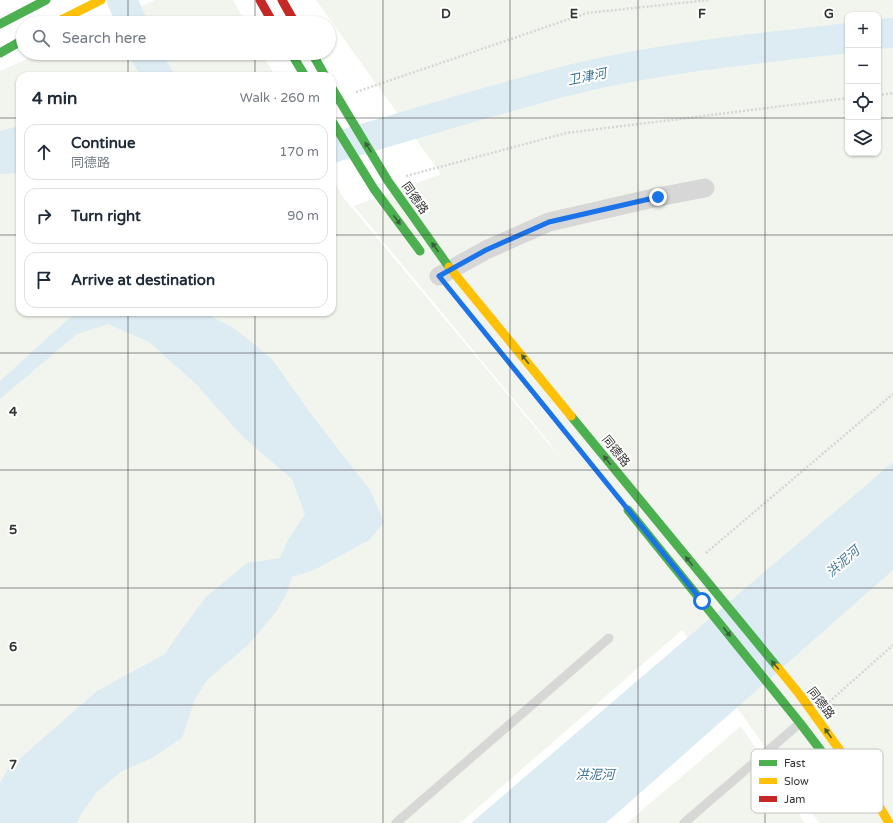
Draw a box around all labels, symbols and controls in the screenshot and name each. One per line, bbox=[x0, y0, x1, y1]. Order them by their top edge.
text: D bbox=[441, 6, 451, 22]
text: E bbox=[570, 6, 578, 22]
text: F bbox=[698, 6, 706, 22]
text: G bbox=[824, 6, 834, 22]
map controls bbox=[845, 12, 881, 156]
button: + bbox=[845, 12, 881, 48]
search box bbox=[16, 16, 336, 60]
icon: search bbox=[30, 27, 52, 49]
text: Search here bbox=[62, 29, 146, 47]
button: − bbox=[845, 48, 881, 84]
water label: 卫津河 bbox=[566, 65, 611, 89]
button: locate bbox=[845, 84, 881, 120]
text: 4 min bbox=[32, 88, 77, 109]
text: Walk · 260 m bbox=[240, 90, 320, 106]
button: layers bbox=[845, 120, 881, 156]
text: Continue bbox=[71, 134, 135, 152]
icon: ahead bbox=[33, 141, 55, 163]
one-way arrow bbox=[364, 142, 372, 152]
text: 170 m bbox=[279, 144, 319, 160]
text: 同德路 bbox=[71, 155, 110, 171]
street label: 同德路 bbox=[399, 179, 431, 217]
route end bbox=[649, 188, 667, 206]
icon: right bbox=[33, 205, 55, 227]
text: Turn right bbox=[71, 207, 141, 225]
text: 90 m bbox=[287, 208, 319, 224]
one-way arrow bbox=[393, 215, 401, 225]
one-way arrow bbox=[431, 242, 439, 252]
icon: arrive bbox=[33, 269, 55, 291]
text: Arrive at destination bbox=[71, 271, 215, 289]
one-way arrow bbox=[521, 354, 530, 365]
text: 4 bbox=[9, 404, 18, 420]
street label: 同德路 bbox=[599, 433, 633, 469]
one-way arrow bbox=[603, 455, 612, 466]
text: 5 bbox=[9, 522, 17, 538]
water label: 洪泥河 bbox=[823, 541, 865, 581]
one-way arrow bbox=[685, 556, 694, 567]
route start bbox=[693, 592, 711, 610]
one-way arrow bbox=[722, 626, 731, 637]
text: 6 bbox=[9, 639, 17, 655]
one-way arrow bbox=[771, 660, 780, 670]
street label: 同德路 bbox=[805, 684, 837, 722]
one-way arrow bbox=[824, 728, 832, 738]
legend bbox=[751, 749, 883, 813]
text: 7 bbox=[9, 757, 17, 773]
text: Fast bbox=[784, 757, 805, 770]
water label: 洪泥河 bbox=[575, 767, 617, 783]
text: Slow bbox=[784, 775, 809, 788]
text: Jam bbox=[784, 793, 805, 806]

